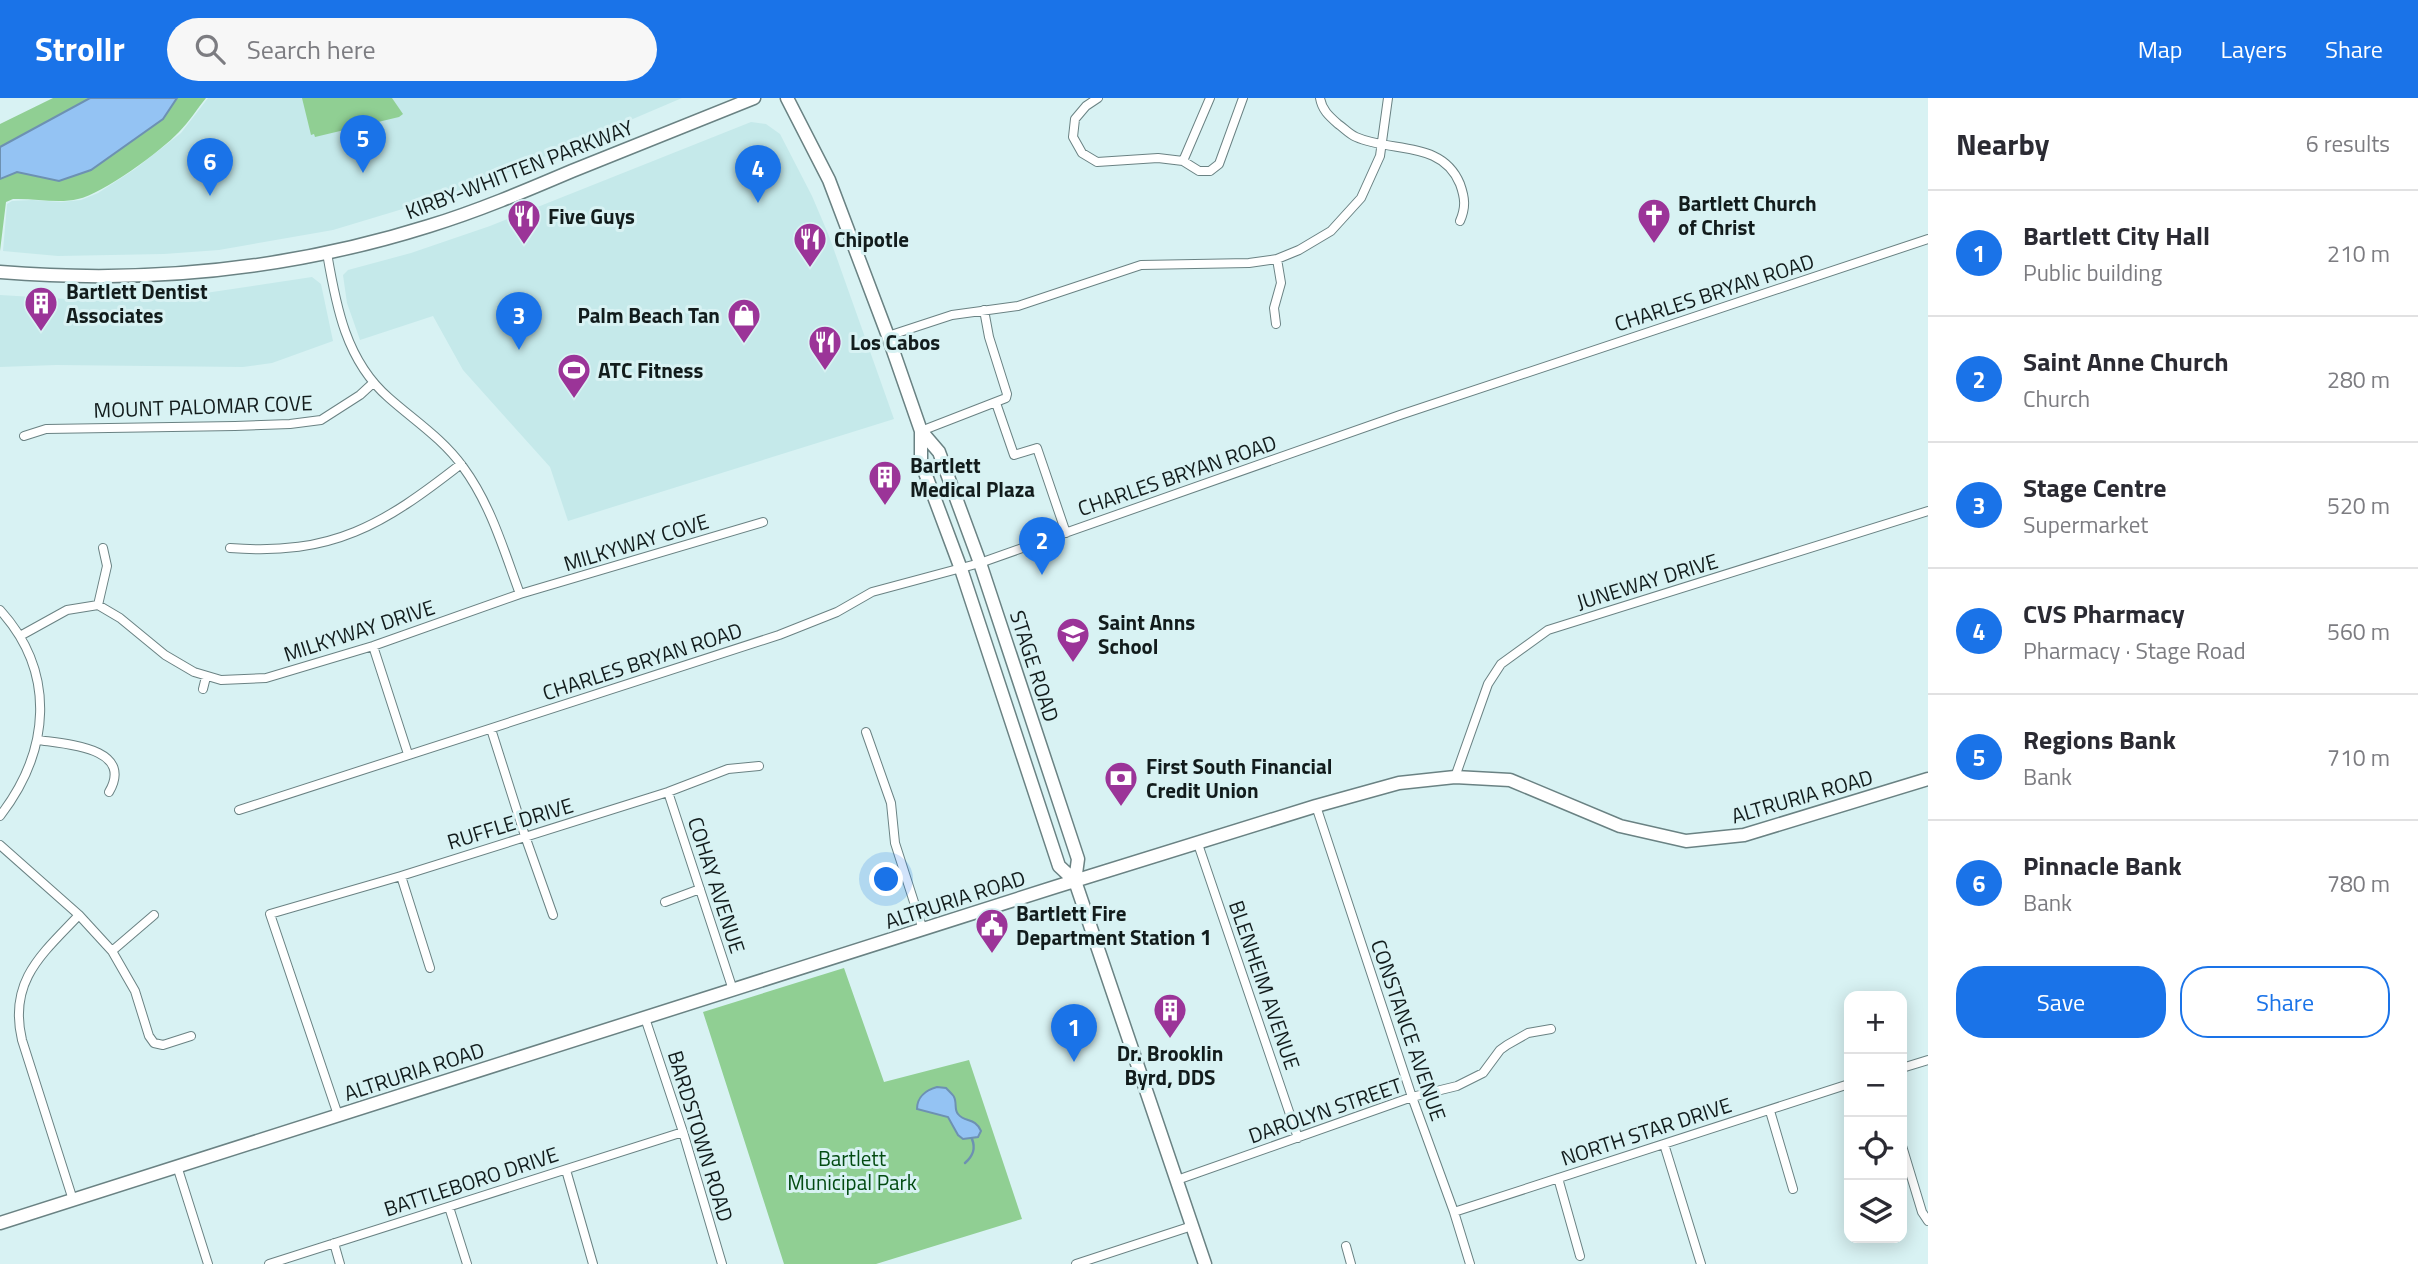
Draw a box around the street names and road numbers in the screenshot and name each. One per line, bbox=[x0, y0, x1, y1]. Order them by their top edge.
street label: KIRBY-WHITTEN PARKWAY bbox=[400, 111, 638, 227]
street label: CHARLES BRYAN ROAD bbox=[1610, 245, 1818, 339]
street label: MOUNT PALOMAR COVE bbox=[93, 386, 313, 426]
street label: CHARLES BRYAN ROAD bbox=[1073, 426, 1281, 524]
street label: MILKYWAY COVE bbox=[559, 505, 713, 579]
street label: JUNEWAY DRIVE bbox=[1572, 544, 1722, 618]
street label: MILKYWAY DRIVE bbox=[279, 590, 439, 670]
street label: STAGE ROAD bbox=[1002, 606, 1068, 726]
street label: CHARLES BRYAN ROAD bbox=[538, 614, 746, 708]
street label: ALTRURIA ROAD bbox=[1727, 761, 1877, 831]
street label: RUFFLE DRIVE bbox=[443, 789, 577, 857]
street label: COHAY AVENUE bbox=[680, 813, 754, 957]
street label: ALTRURIA ROAD bbox=[881, 861, 1029, 937]
street label: BLENHEIM AVENUE bbox=[1221, 896, 1309, 1074]
street label: CONSTANCE AVENUE bbox=[1363, 935, 1455, 1125]
street label: ALTRURIA ROAD bbox=[340, 1033, 488, 1109]
street label: BARDSTOWN ROAD bbox=[660, 1046, 742, 1226]
street label: DAROLYN STREET bbox=[1244, 1069, 1406, 1151]
street label: NORTH STAR DRIVE bbox=[1557, 1088, 1735, 1174]
street label: BATTLEBORO DRIVE bbox=[380, 1138, 562, 1224]

